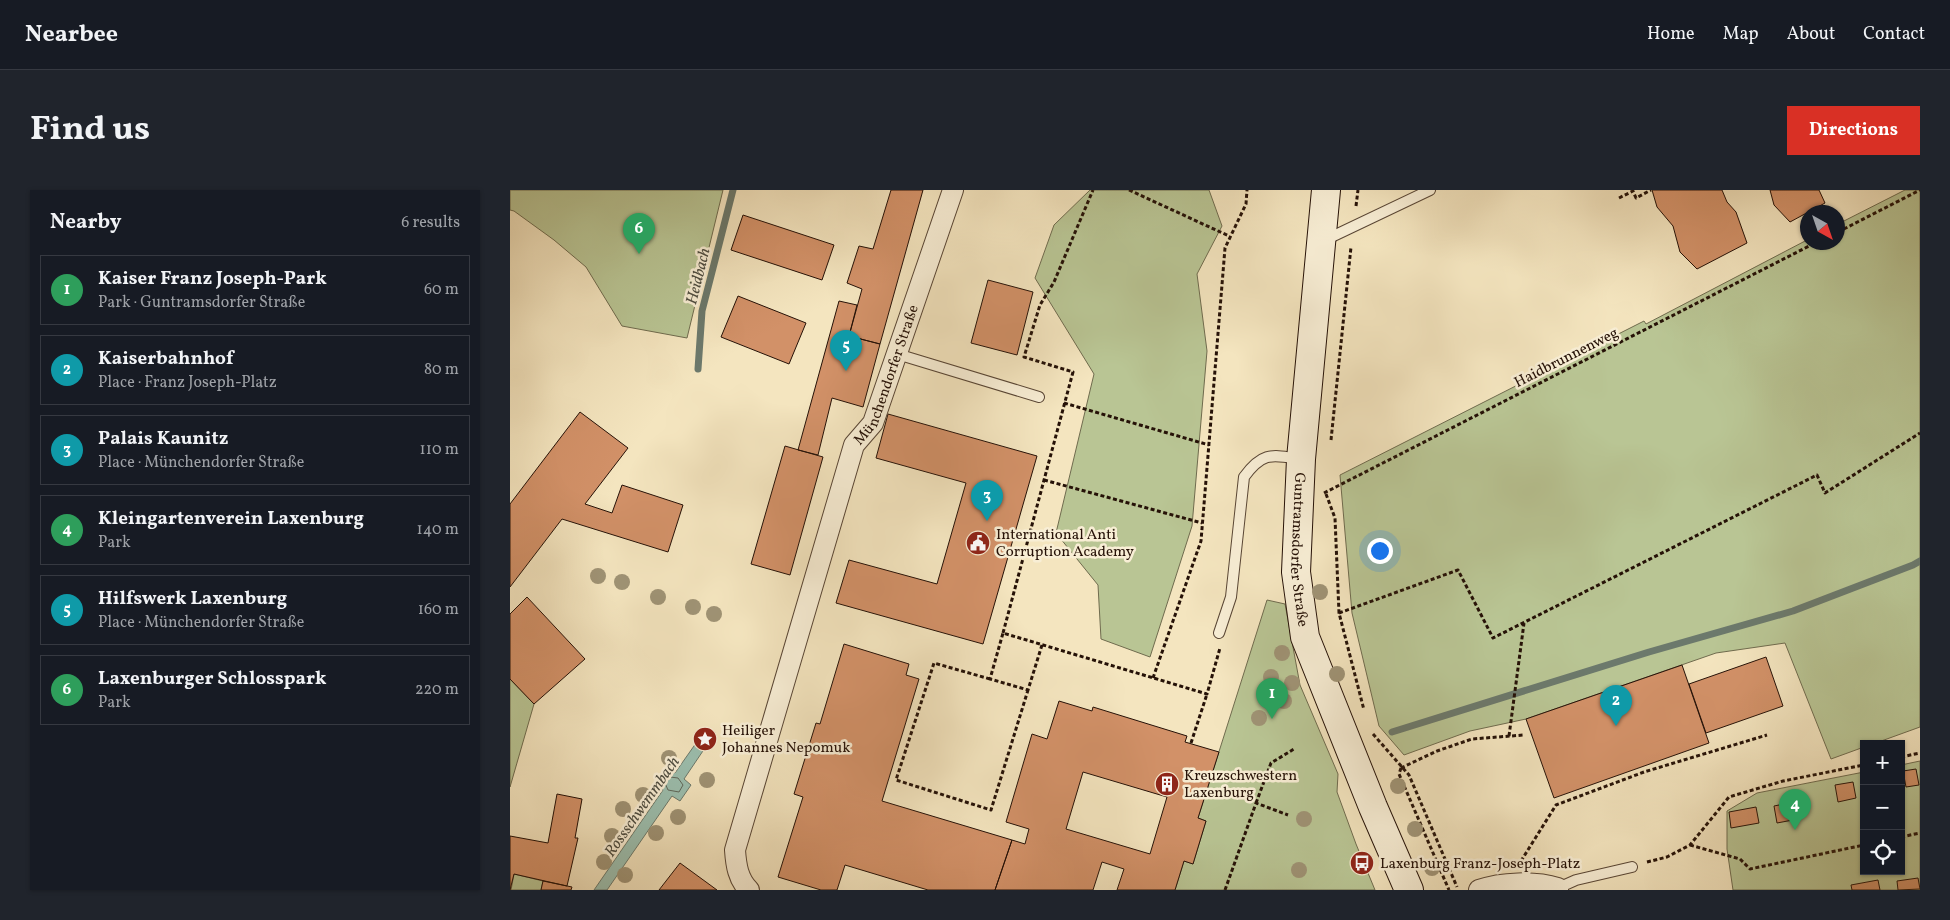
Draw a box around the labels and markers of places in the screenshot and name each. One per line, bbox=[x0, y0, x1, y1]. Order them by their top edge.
pin: 6 bbox=[623, 213, 655, 254]
pin: 5 bbox=[830, 330, 862, 371]
pin: 3 bbox=[971, 480, 1003, 521]
place label: International Anti Corruption Academy bbox=[996, 525, 1134, 563]
public building icon: International Anti Corruption Academy bbox=[965, 530, 991, 556]
pin: 1 bbox=[1256, 678, 1288, 719]
pin: 2 bbox=[1600, 685, 1632, 726]
place label: Heiliger Johannes Nepomuk bbox=[722, 721, 850, 759]
place icon: Heiliger Johannes Nepomuk bbox=[692, 726, 718, 752]
place label: Kreuzschwestern Laxenburg bbox=[1184, 766, 1297, 804]
building icon: Kreuzschwestern Laxenburg bbox=[1154, 771, 1180, 797]
pin: 4 bbox=[1779, 789, 1811, 830]
bus stop icon: Laxenburg Franz-Joseph-Platz bbox=[1349, 850, 1375, 876]
place label: Laxenburg Franz-Joseph-Platz bbox=[1380, 854, 1580, 875]

